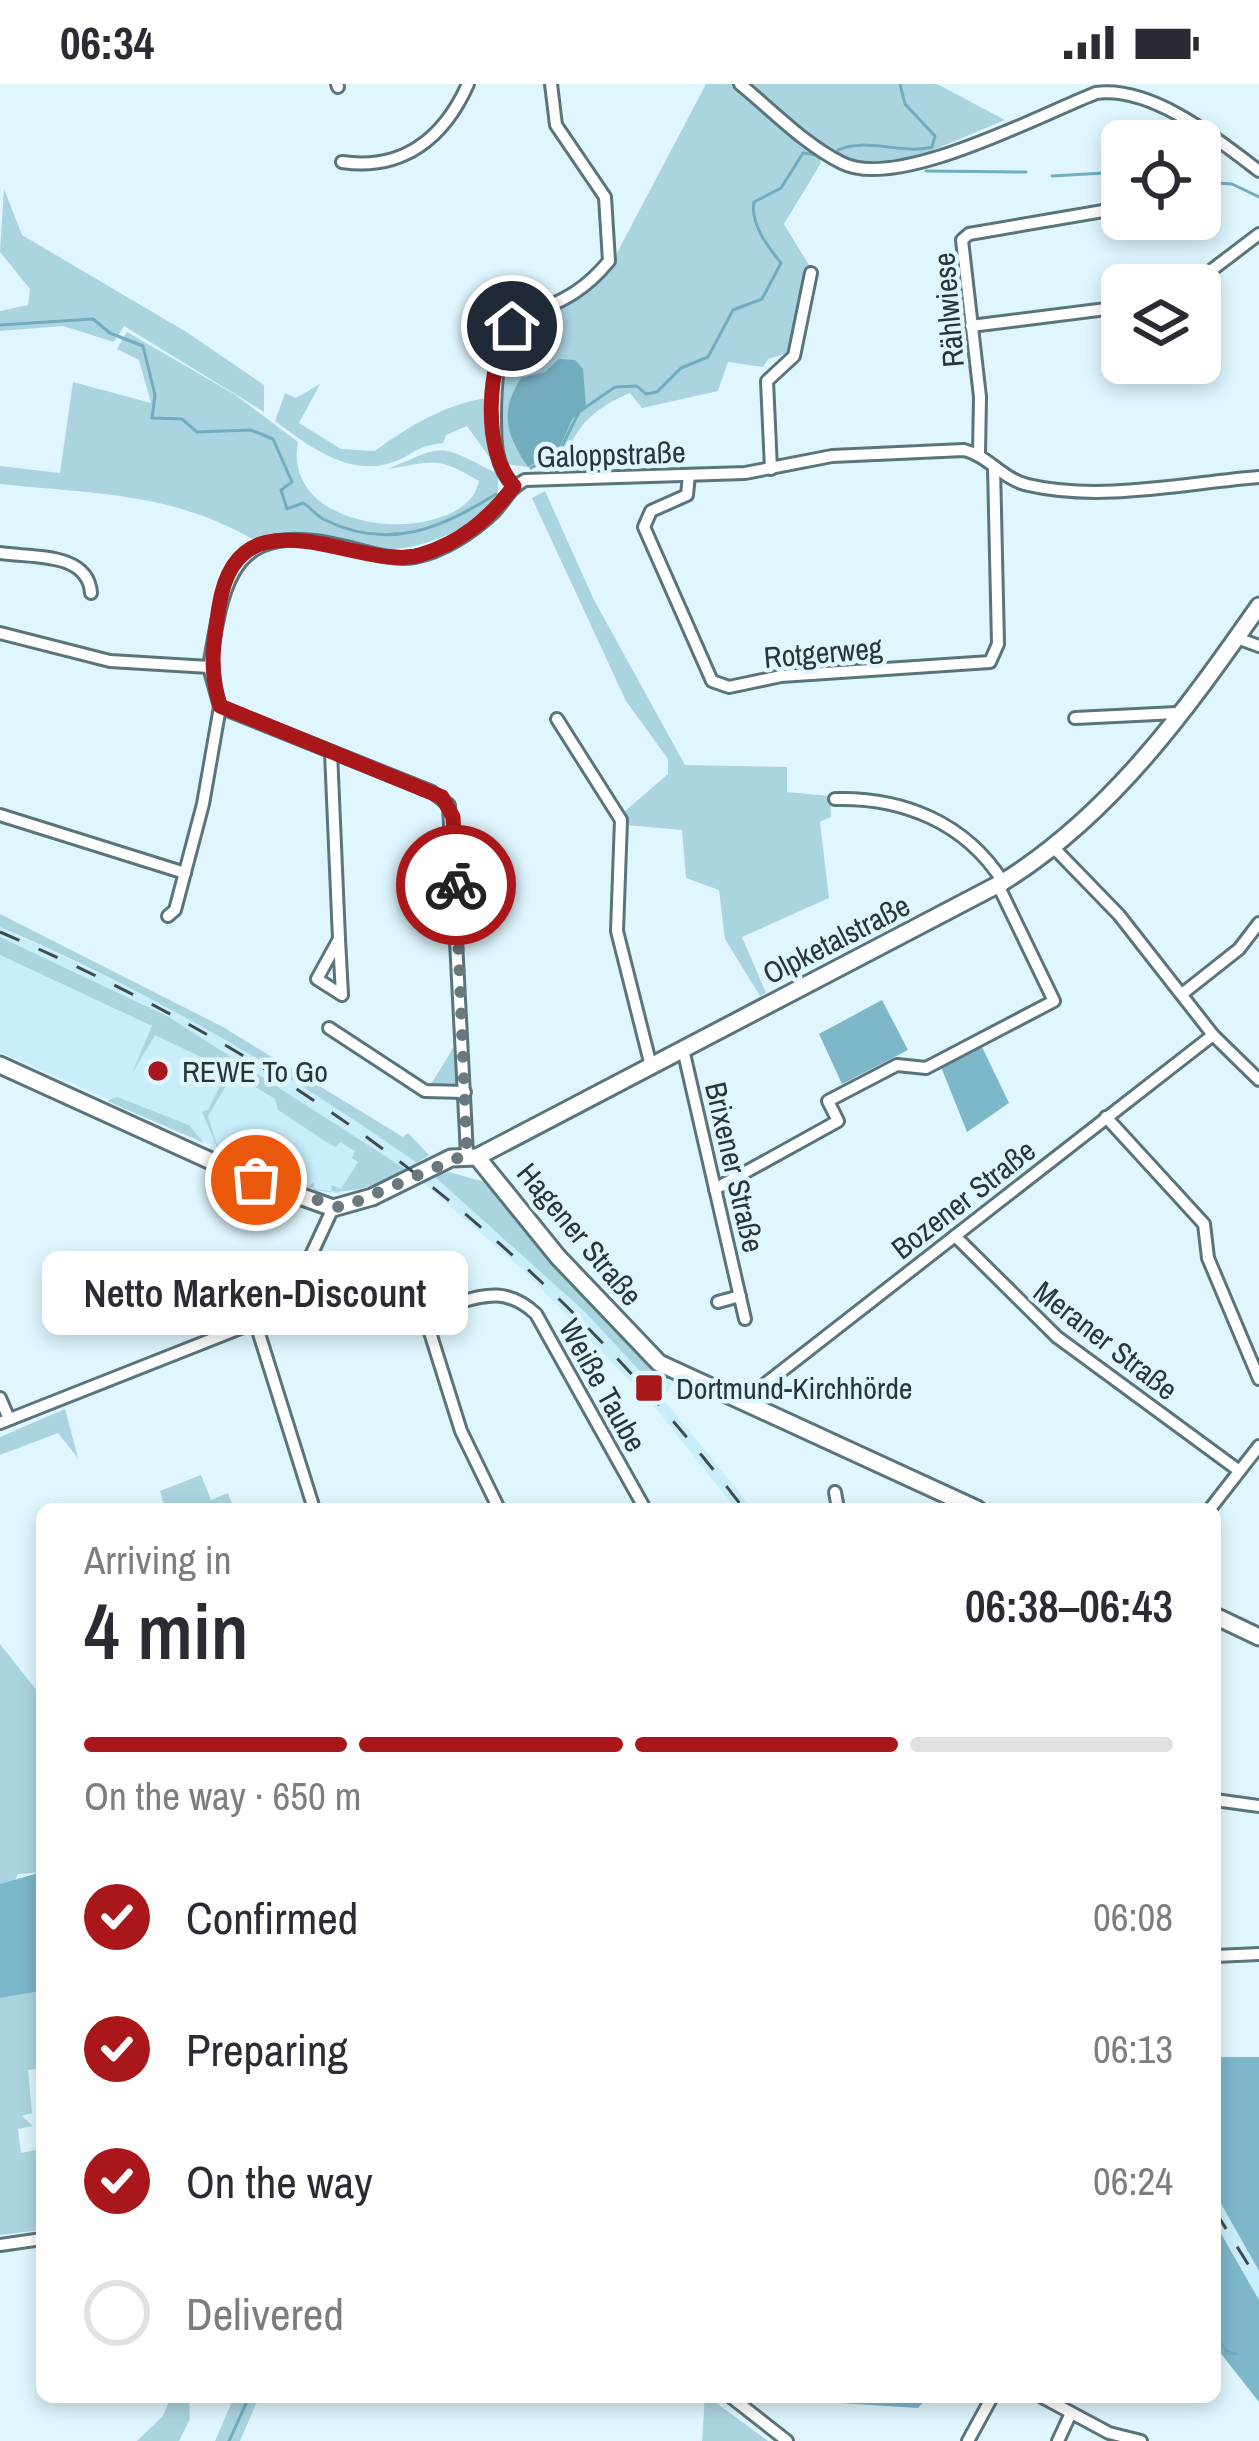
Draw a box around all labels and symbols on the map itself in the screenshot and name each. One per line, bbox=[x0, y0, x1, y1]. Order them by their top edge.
street label: Rählwiese bbox=[923, 251, 973, 369]
pin bbox=[461, 275, 563, 377]
street label: Galoppstraße bbox=[536, 431, 686, 477]
street label: Rotgerweg bbox=[762, 627, 884, 677]
courier bbox=[396, 825, 516, 945]
street label: Olpketalstraße bbox=[756, 885, 916, 993]
place label: REWE To Go bbox=[182, 1051, 328, 1091]
marker: REWE To Go bbox=[145, 1058, 171, 1084]
street label: Brixener Straße bbox=[696, 1078, 774, 1256]
pin bbox=[205, 1129, 307, 1231]
street label: Bozener Straße bbox=[883, 1130, 1043, 1268]
street label: Hagener Straße bbox=[508, 1154, 652, 1314]
callout: Netto Marken-Discount bbox=[43, 1252, 469, 1336]
street label: Meraner Straße bbox=[1026, 1271, 1186, 1409]
street label: Weiße Taube bbox=[550, 1311, 656, 1459]
place label: Dortmund-Kirchhörde bbox=[676, 1368, 913, 1408]
marker: Dortmund-Kirchhörde bbox=[633, 1372, 665, 1404]

